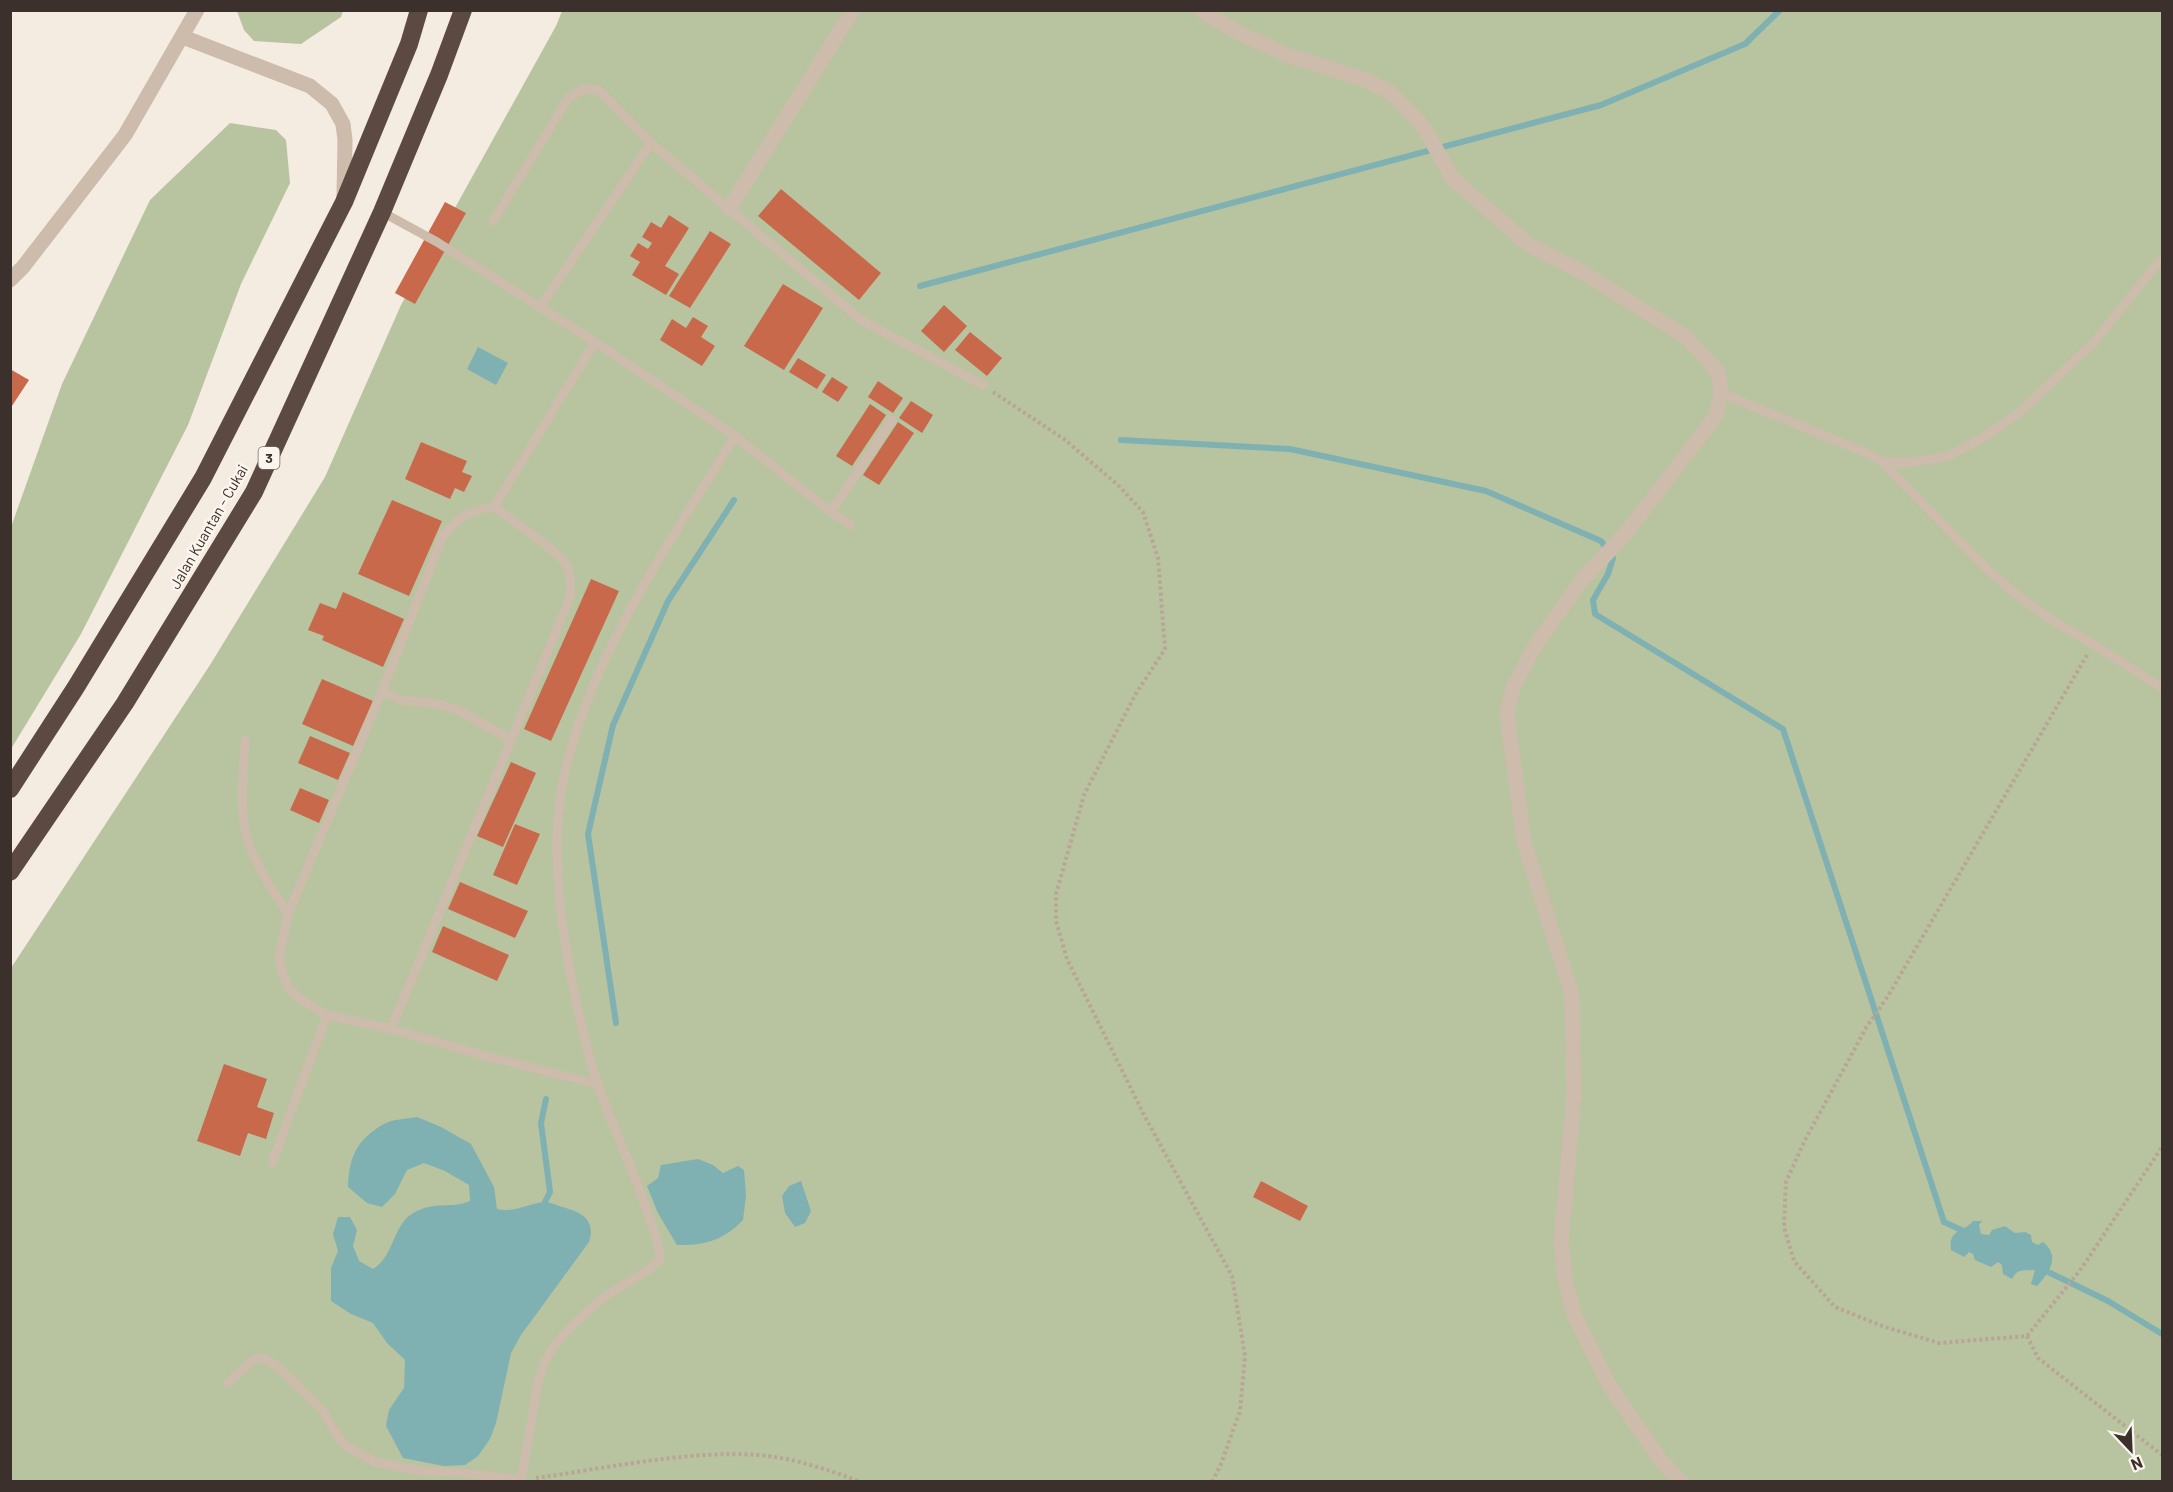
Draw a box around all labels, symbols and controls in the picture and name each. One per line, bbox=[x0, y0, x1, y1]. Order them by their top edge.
road number: 3 bbox=[258, 447, 280, 469]
street label: Jalan Kuantan - Cukai bbox=[165, 461, 251, 592]
north arrow bbox=[2101, 1420, 2161, 1480]
text: N bbox=[2128, 1453, 2146, 1475]

